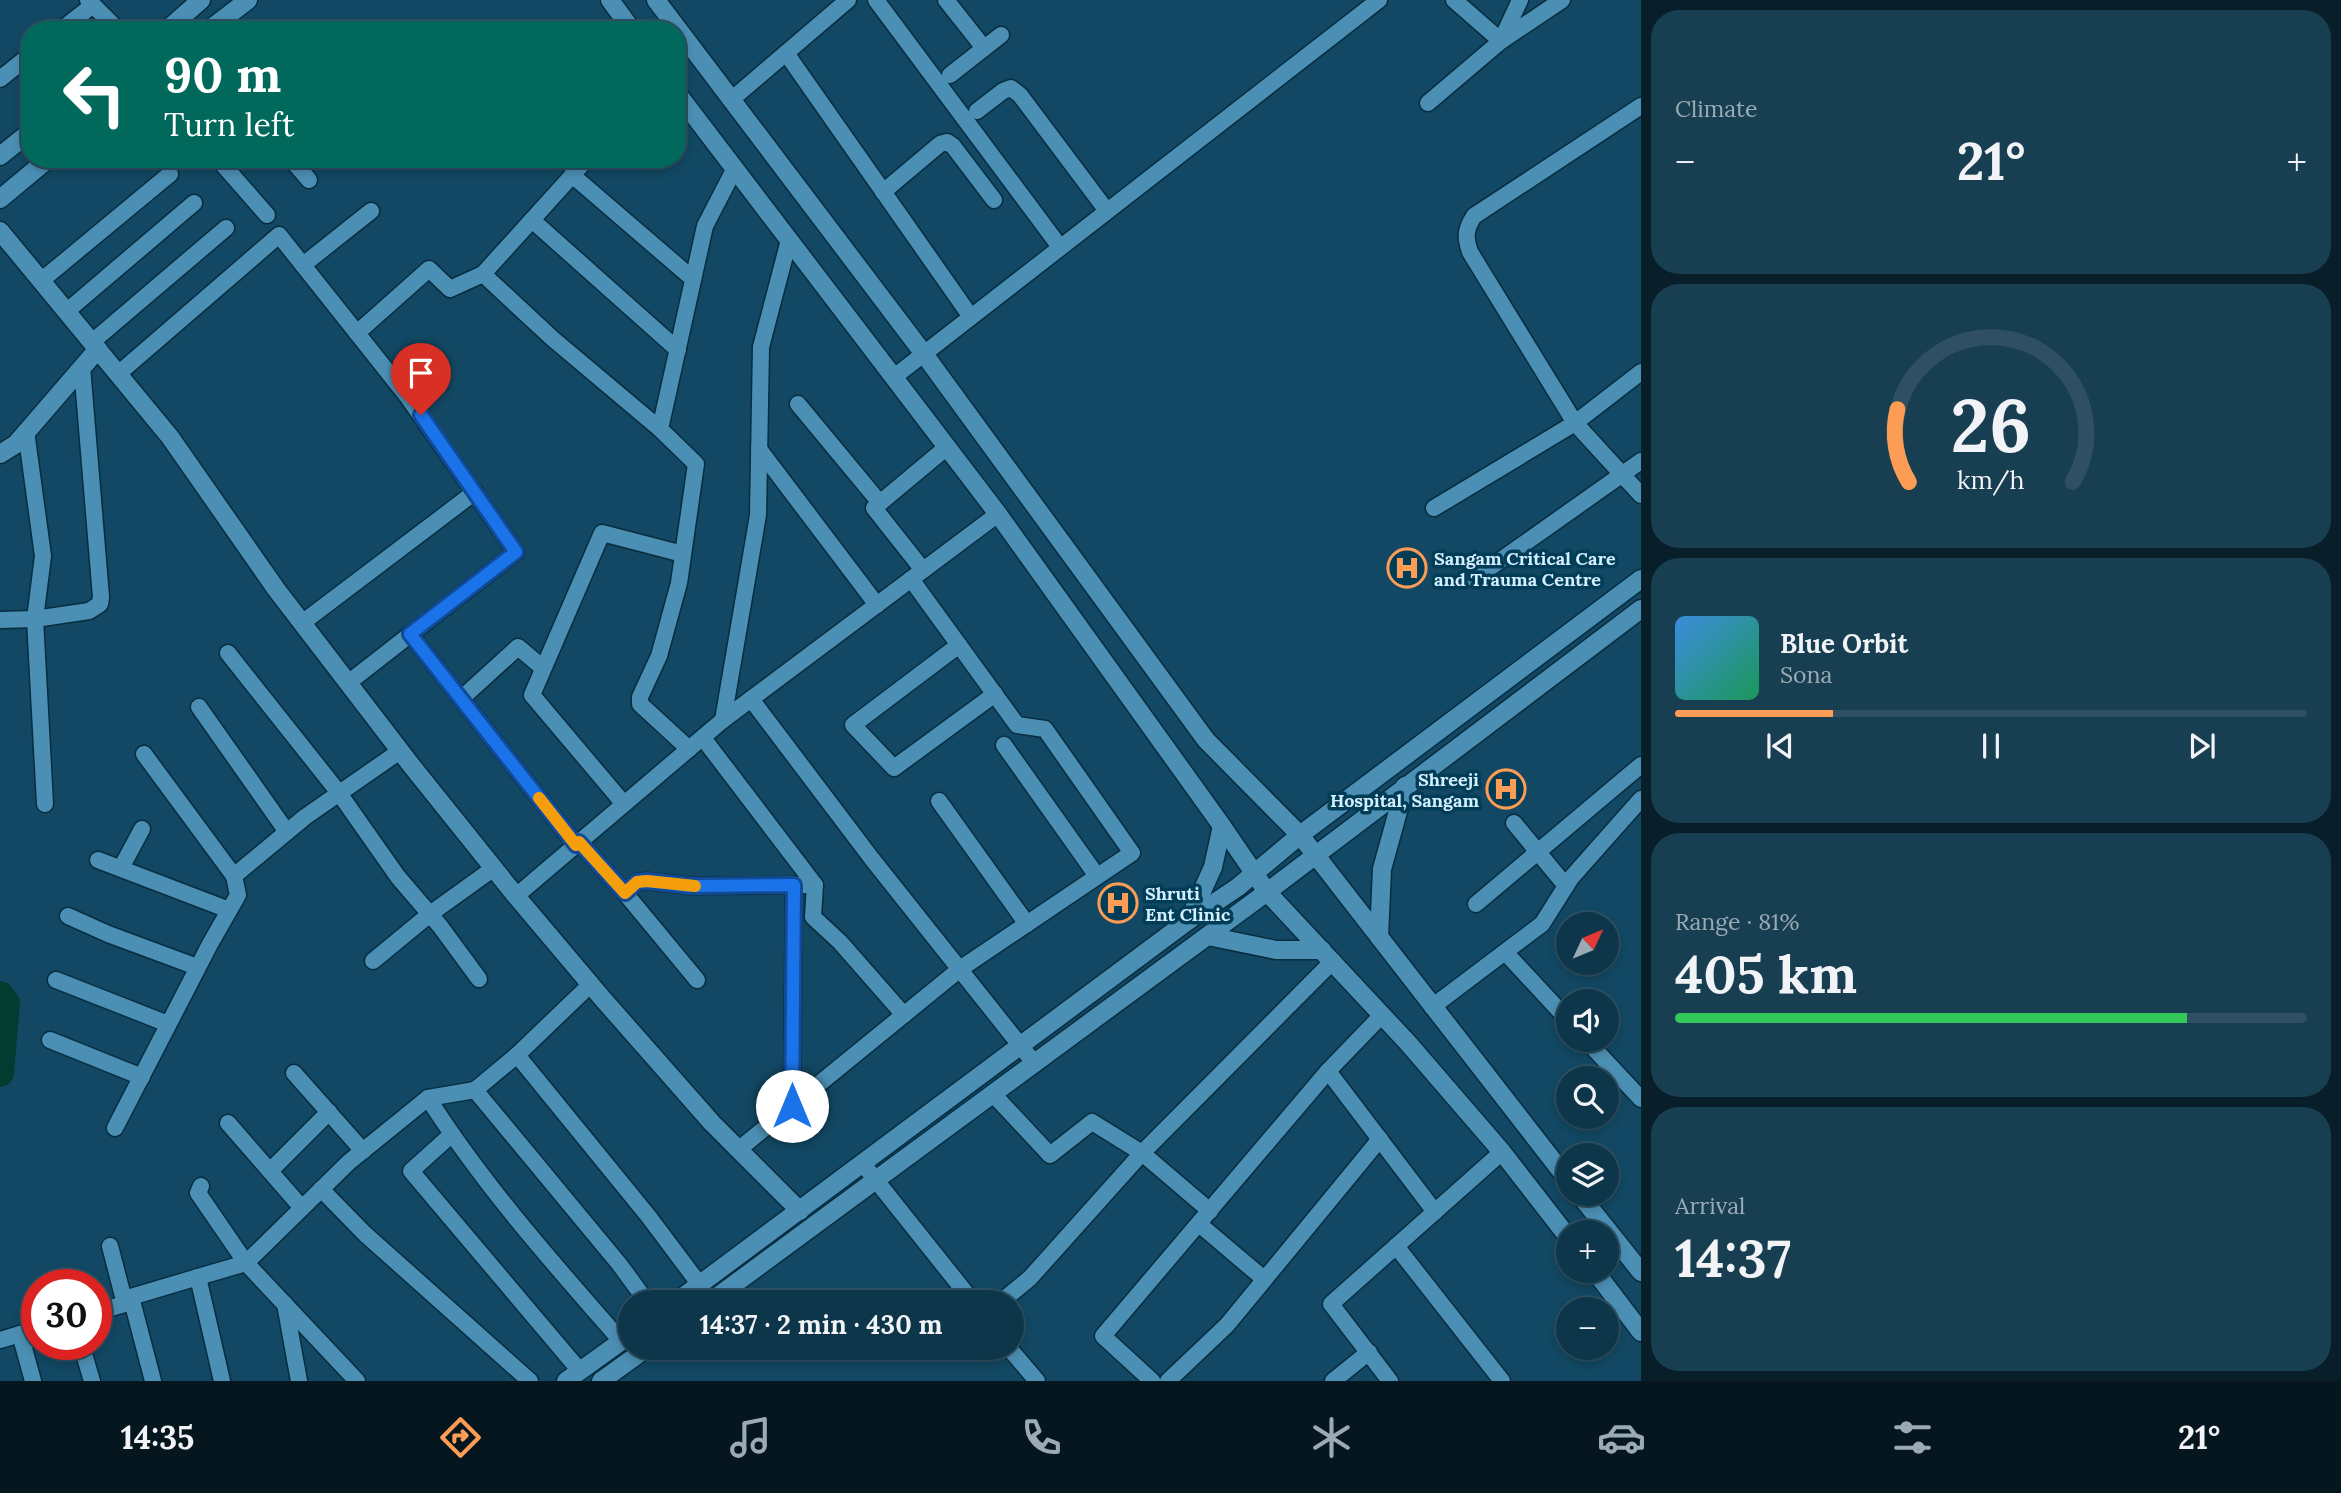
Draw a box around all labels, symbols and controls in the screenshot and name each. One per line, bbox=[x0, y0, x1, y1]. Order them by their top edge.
text: 90 m bbox=[164, 43, 281, 105]
icon: left bbox=[49, 49, 140, 140]
text: Climate bbox=[1675, 94, 1757, 123]
text: Turn left bbox=[164, 104, 294, 145]
text: 21° bbox=[1957, 128, 2025, 194]
text: − bbox=[1675, 138, 1695, 186]
text: + bbox=[2287, 138, 2307, 186]
pin bbox=[391, 343, 451, 415]
icon: arrive bbox=[402, 354, 440, 392]
text: 26 bbox=[1951, 380, 2031, 473]
text: km/h bbox=[1957, 464, 2025, 496]
hospital icon: Sangam Critical Care and Trauma Centre bbox=[1386, 547, 1428, 589]
place label: Sangam Critical Care and Trauma Centre bbox=[1434, 547, 1616, 591]
text: Blue Orbit bbox=[1780, 627, 1908, 660]
text: Sona bbox=[1780, 660, 1832, 689]
icon: previous bbox=[1761, 727, 1799, 765]
icon: pause bbox=[1972, 727, 2010, 765]
icon: next bbox=[2183, 727, 2221, 765]
place label: Shreeji Hospital, Sangam bbox=[1330, 768, 1479, 812]
hospital icon: Shreeji Hospital, Sangam bbox=[1485, 768, 1527, 810]
hospital icon: Shruti Ent Clinic bbox=[1097, 882, 1139, 924]
place label: Shruti Ent Clinic bbox=[1145, 882, 1231, 926]
text: Range · 81% bbox=[1675, 907, 1800, 936]
north arrow bbox=[1556, 912, 1619, 975]
map controls bbox=[1556, 912, 1619, 1360]
text: 405 km bbox=[1675, 941, 1857, 1007]
button: sound bbox=[1556, 989, 1619, 1052]
button: search bbox=[1556, 1066, 1619, 1129]
position arrow bbox=[755, 1069, 829, 1143]
button: layers bbox=[1556, 1143, 1619, 1206]
text: Arrival bbox=[1675, 1191, 1745, 1220]
button: + bbox=[1556, 1220, 1619, 1283]
text: 14:37 bbox=[1675, 1225, 1791, 1291]
speed limit sign: 30 bbox=[21, 1269, 112, 1360]
button: − bbox=[1556, 1297, 1619, 1360]
text: 14:37 · 2 min · 430 m bbox=[700, 1308, 942, 1341]
icon: directions bbox=[436, 1413, 485, 1462]
icon: music bbox=[726, 1413, 775, 1462]
icon: phone bbox=[1017, 1413, 1066, 1462]
icon: climate bbox=[1307, 1413, 1356, 1462]
icon: car bbox=[1597, 1413, 1646, 1462]
icon: filters bbox=[1888, 1413, 1937, 1462]
text: 14:35 bbox=[121, 1417, 194, 1458]
text: 21° bbox=[2178, 1417, 2220, 1458]

